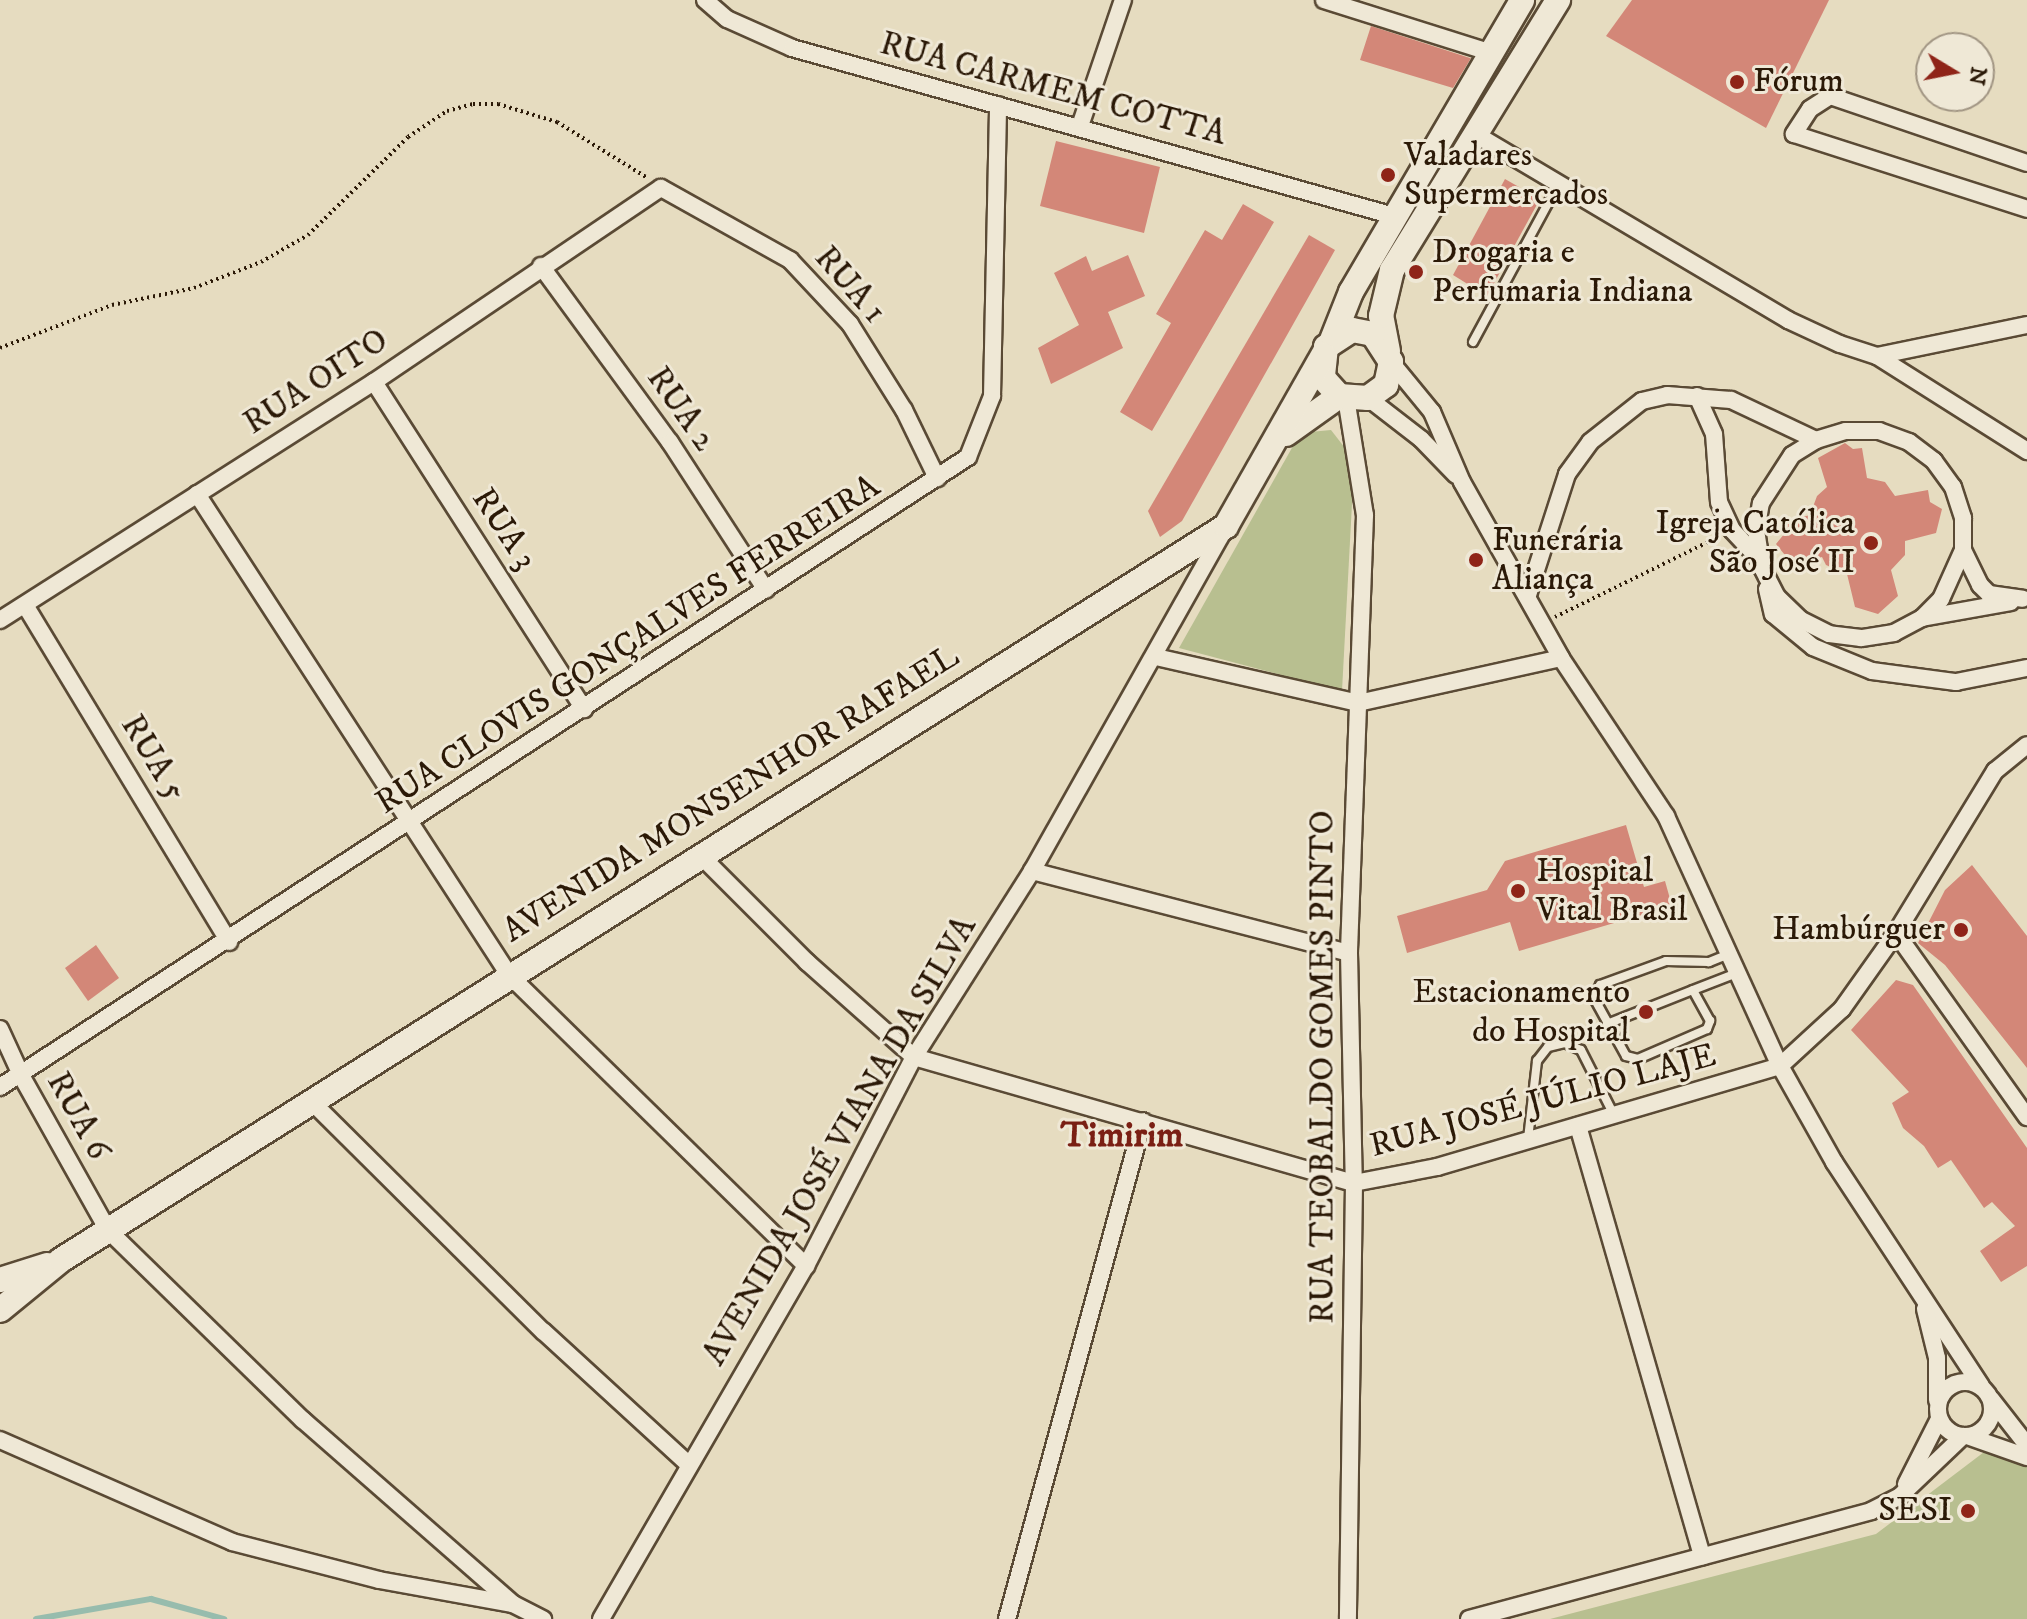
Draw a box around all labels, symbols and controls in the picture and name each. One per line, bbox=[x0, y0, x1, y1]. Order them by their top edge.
street label: RUA CARMEM COTTA bbox=[876, 23, 1230, 155]
north arrow bbox=[1915, 32, 1995, 112]
place label: Fórum bbox=[1753, 62, 1844, 102]
text: N bbox=[1962, 65, 1992, 87]
marker: Fórum bbox=[1728, 73, 1746, 91]
place label: Valadares Supermercados bbox=[1404, 135, 1608, 214]
marker: Valadares Supermercados bbox=[1379, 166, 1397, 184]
place label: Drogaria e Perfumaria Indiana bbox=[1432, 232, 1692, 312]
street label: RUA 1 bbox=[805, 238, 895, 332]
marker: Drogaria e Perfumaria Indiana bbox=[1407, 263, 1425, 281]
street label: RUA OITO bbox=[236, 320, 396, 444]
street label: RUA 2 bbox=[638, 359, 724, 459]
street label: RUA CLOVIS GONÇALVES FERREIRA bbox=[368, 466, 888, 824]
street label: RUA 3 bbox=[463, 481, 545, 577]
place label: Igreja Católica São José II bbox=[1655, 503, 1855, 582]
place label: Funerária Aliança bbox=[1492, 520, 1623, 600]
marker: Igreja Católica São José II bbox=[1862, 534, 1880, 552]
marker: Funerária Aliança bbox=[1467, 551, 1485, 569]
street label: AVENIDA MONSENHOR RAFAEL bbox=[495, 636, 967, 952]
street label: RUA 5 bbox=[111, 707, 195, 809]
street label: RUA TEOBALDO GOMES PINTO bbox=[1303, 810, 1343, 1324]
place label: Hospital Vital Brasil bbox=[1536, 851, 1687, 930]
marker: Hospital Vital Brasil bbox=[1507, 880, 1529, 902]
street label: AVENIDA JOSÉ VIANA DA SILVA bbox=[694, 909, 986, 1373]
place label: Hambúrguer bbox=[1772, 910, 1945, 950]
marker: Hambúrguer bbox=[1952, 921, 1970, 939]
place label: Estacionamento do Hospital bbox=[1413, 972, 1630, 1052]
marker: Estacionamento do Hospital bbox=[1637, 1003, 1655, 1021]
street label: RUA JOSÉ JÚLIO LAJE bbox=[1366, 1035, 1720, 1167]
street label: RUA 6 bbox=[37, 1065, 119, 1167]
district label: Timirim bbox=[1061, 1114, 1183, 1158]
place label: SESI bbox=[1878, 1491, 1952, 1531]
marker: SESI bbox=[1959, 1502, 1977, 1520]

